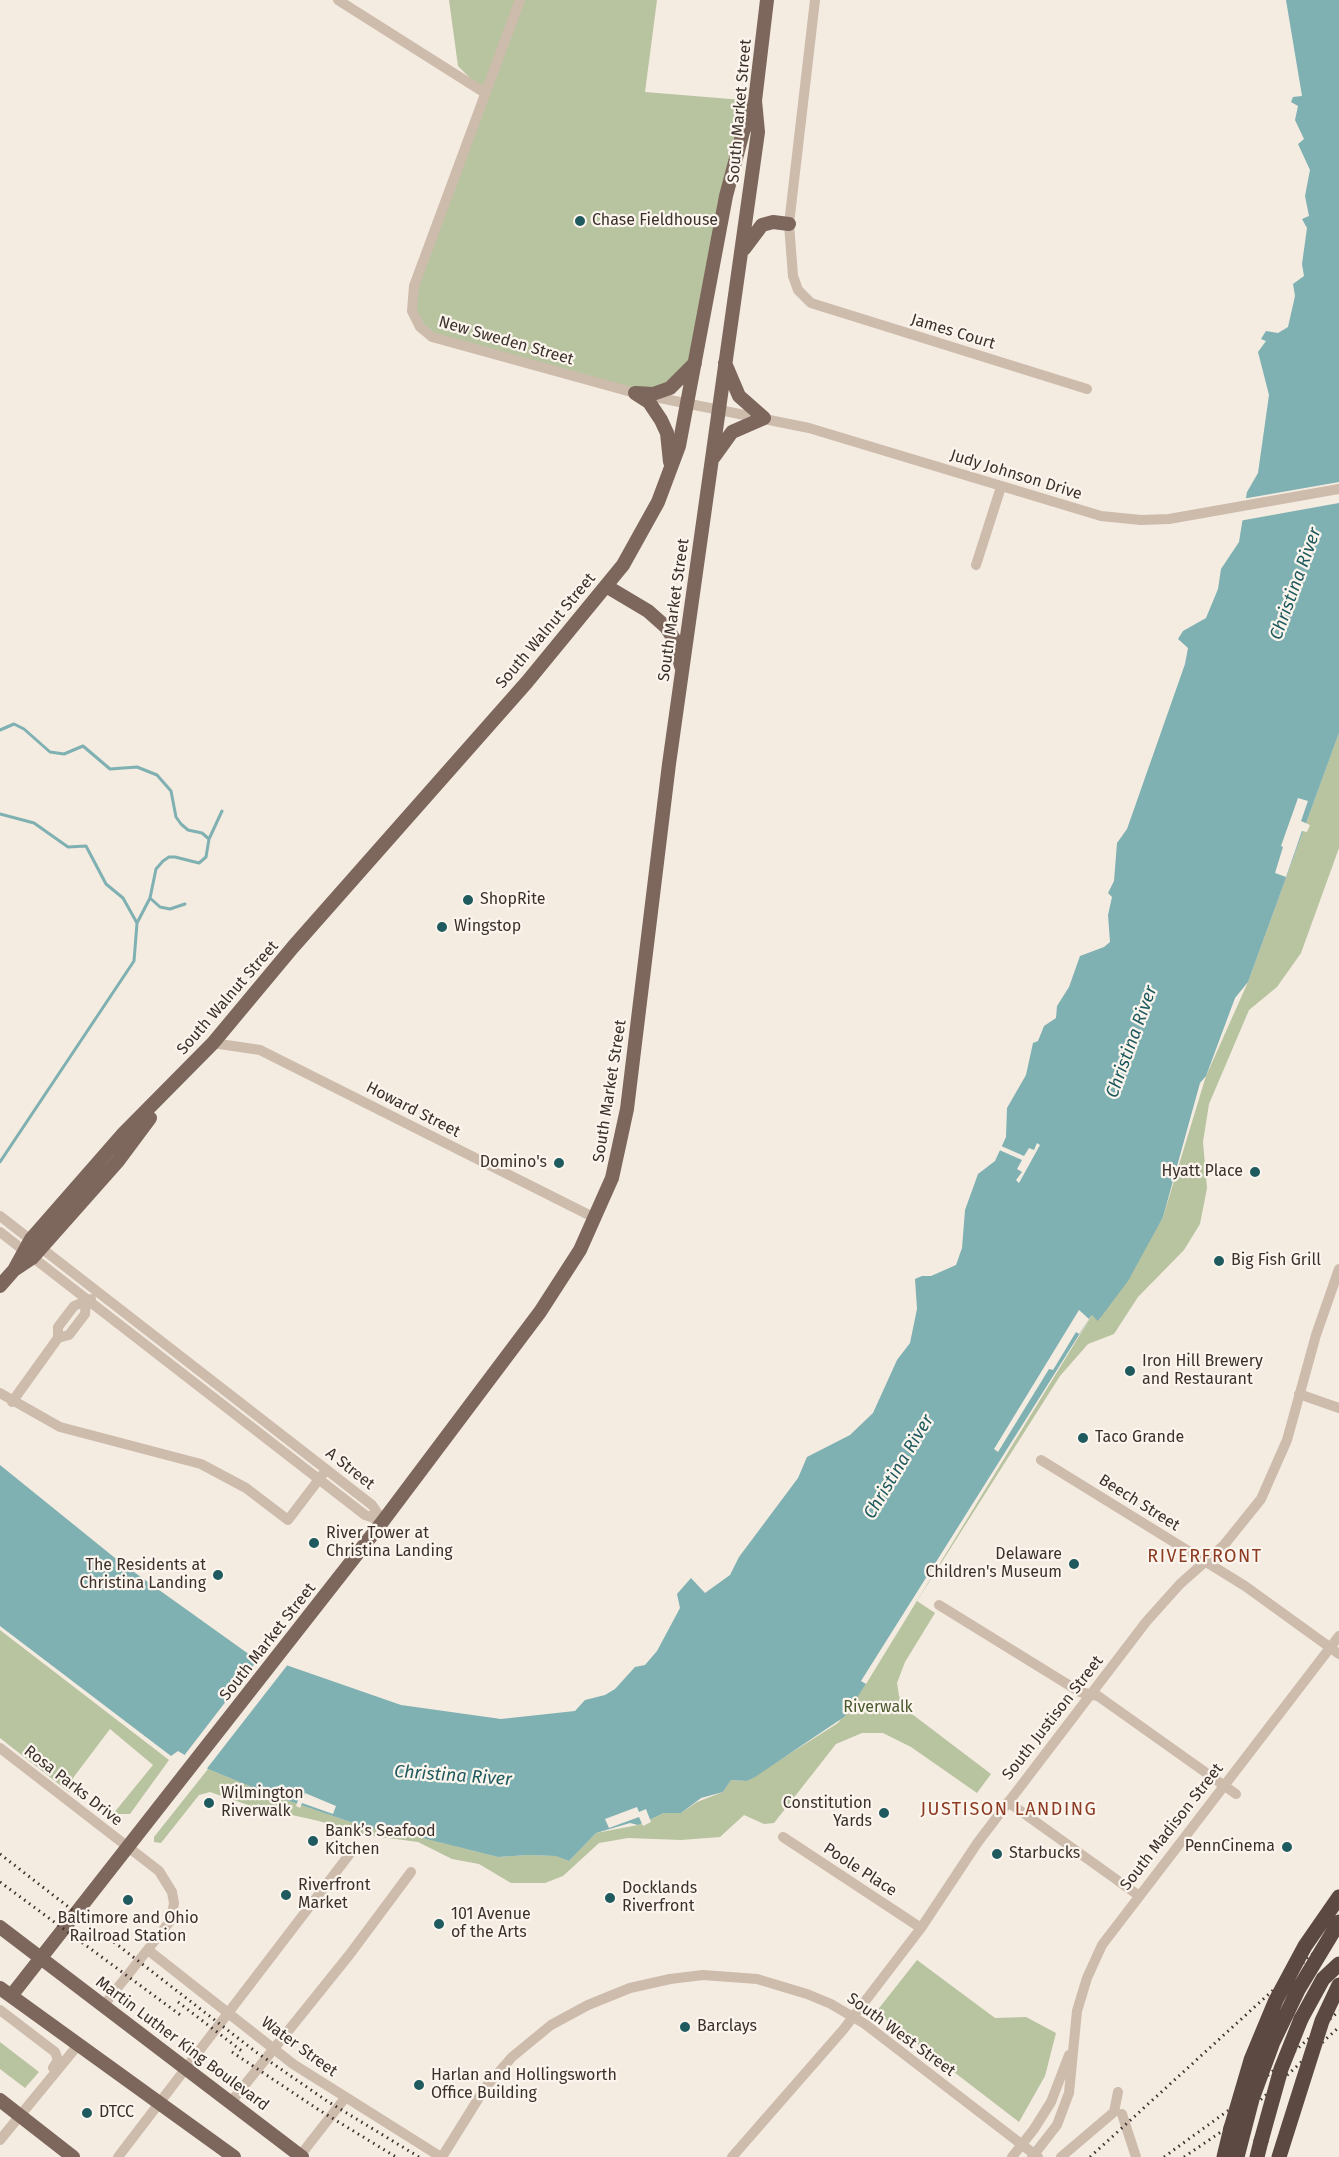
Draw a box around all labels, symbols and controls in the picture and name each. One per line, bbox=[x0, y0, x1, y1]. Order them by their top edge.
street label: South Market Street bbox=[724, 38, 756, 184]
place label: Chase Fieldhouse bbox=[592, 211, 718, 231]
marker: Chase Fieldhouse bbox=[573, 214, 587, 228]
street label: James Court bbox=[909, 310, 997, 354]
street label: New Sweden Street bbox=[436, 313, 576, 369]
street label: Judy Johnson Drive bbox=[948, 446, 1084, 504]
water label: Christina River bbox=[1266, 525, 1326, 643]
street label: South Market Street bbox=[654, 537, 694, 683]
street label: South Walnut Street bbox=[492, 569, 600, 693]
place label: ShopRite bbox=[480, 890, 545, 910]
marker: ShopRite bbox=[461, 893, 475, 907]
place label: Wingstop bbox=[454, 917, 521, 937]
marker: Wingstop bbox=[435, 920, 449, 934]
street label: South Walnut Street bbox=[173, 937, 283, 1059]
water label: Christina River bbox=[1102, 983, 1162, 1101]
street label: South Market Street bbox=[589, 1018, 631, 1164]
street label: Howard Street bbox=[363, 1078, 463, 1142]
place label: Domino's bbox=[480, 1153, 547, 1173]
marker: Domino's bbox=[552, 1156, 566, 1170]
place label: Hyatt Place bbox=[1162, 1162, 1243, 1182]
marker: Hyatt Place bbox=[1248, 1165, 1262, 1179]
place label: Big Fish Grill bbox=[1231, 1251, 1321, 1271]
marker: Big Fish Grill bbox=[1212, 1254, 1226, 1268]
place label: Iron Hill Brewery and Restaurant bbox=[1142, 1352, 1263, 1390]
marker: Iron Hill Brewery and Restaurant bbox=[1123, 1364, 1137, 1378]
water label: Christina River bbox=[859, 1411, 939, 1523]
place label: Taco Grande bbox=[1095, 1428, 1184, 1448]
marker: Taco Grande bbox=[1076, 1431, 1090, 1445]
street label: A Street bbox=[322, 1444, 378, 1494]
street label: Beech Street bbox=[1095, 1471, 1183, 1535]
place label: River Tower at Christina Landing bbox=[326, 1524, 453, 1562]
marker: River Tower at Christina Landing bbox=[307, 1536, 321, 1550]
place label: Delaware Children's Museum bbox=[925, 1545, 1062, 1583]
district label: RIVERFRONT bbox=[1147, 1546, 1263, 1568]
place label: The Residents at Christina Landing bbox=[79, 1556, 206, 1594]
marker: Delaware Children's Museum bbox=[1067, 1557, 1081, 1571]
marker: The Residents at Christina Landing bbox=[211, 1568, 225, 1582]
street label: South Market Street bbox=[216, 1579, 320, 1705]
street label: South Justison Street bbox=[998, 1652, 1108, 1784]
park label: Riverwalk bbox=[843, 1698, 913, 1718]
street label: Rosa Parks Drive bbox=[20, 1742, 126, 1830]
street label: South Madison Street bbox=[1116, 1760, 1228, 1894]
water label: Christina River bbox=[393, 1761, 513, 1791]
place label: Wilmington Riverwalk bbox=[221, 1784, 304, 1822]
place label: Constitution Yards bbox=[783, 1794, 872, 1832]
marker: Wilmington Riverwalk bbox=[202, 1796, 216, 1810]
district label: JUSTISON LANDING bbox=[921, 1799, 1097, 1821]
marker: Constitution Yards bbox=[877, 1806, 891, 1820]
place label: Bank’s Seafood Kitchen bbox=[325, 1822, 436, 1860]
marker: Bank’s Seafood Kitchen bbox=[306, 1834, 320, 1848]
place label: PennCinema bbox=[1185, 1837, 1275, 1857]
street label: Poole Place bbox=[820, 1839, 900, 1901]
marker: PennCinema bbox=[1280, 1840, 1294, 1854]
place label: Starbucks bbox=[1009, 1844, 1080, 1864]
marker: Starbucks bbox=[990, 1847, 1004, 1861]
place label: Riverfront Market bbox=[298, 1876, 370, 1914]
place label: Docklands Riverfront bbox=[622, 1879, 697, 1917]
marker: Riverfront Market bbox=[279, 1888, 293, 1902]
marker: Docklands Riverfront bbox=[603, 1891, 617, 1905]
marker: Baltimore and Ohio Railroad Station bbox=[121, 1893, 135, 1907]
place label: 101 Avenue of the Arts bbox=[451, 1905, 531, 1943]
place label: Baltimore and Ohio Railroad Station bbox=[57, 1909, 199, 1947]
marker: 101 Avenue of the Arts bbox=[432, 1917, 446, 1931]
street label: Martin Luther King Boulevard bbox=[92, 1973, 272, 2115]
street label: South West Street bbox=[843, 1989, 959, 2081]
street label: Water Street bbox=[257, 2013, 341, 2081]
place label: Barclays bbox=[697, 2017, 757, 2037]
marker: Barclays bbox=[678, 2020, 692, 2034]
place label: Harlan and Hollingsworth Office Building bbox=[431, 2066, 617, 2104]
marker: Harlan and Hollingsworth Office Building bbox=[412, 2078, 426, 2092]
place label: DTCC bbox=[99, 2103, 134, 2123]
marker: DTCC bbox=[80, 2106, 94, 2120]

